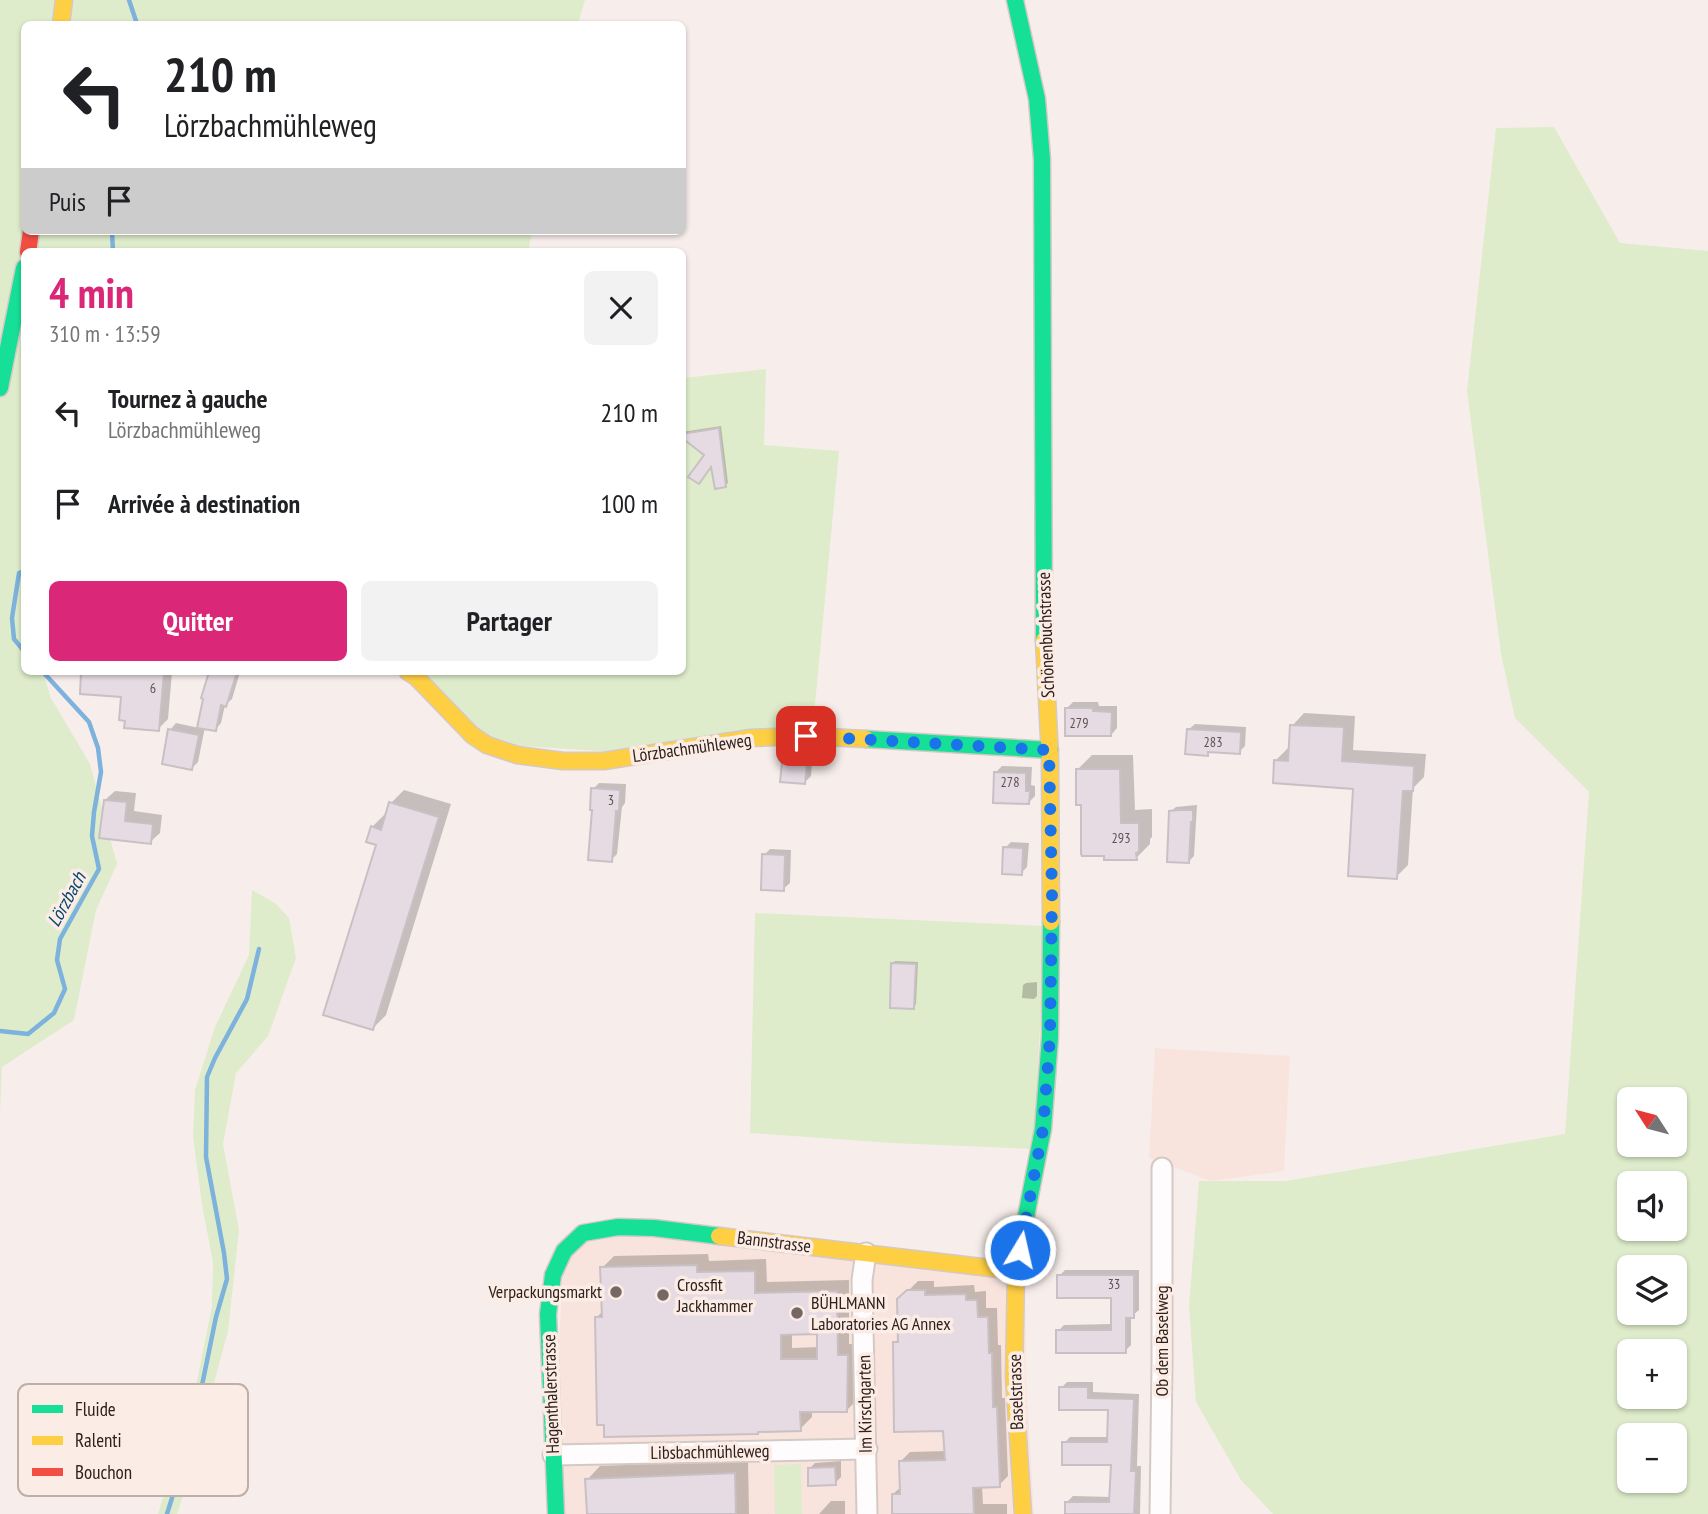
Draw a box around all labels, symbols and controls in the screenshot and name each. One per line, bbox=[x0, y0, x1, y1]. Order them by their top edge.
text: 210 m bbox=[164, 42, 277, 106]
icon: left bbox=[49, 49, 140, 140]
text: Lörzbachmühleweg bbox=[164, 104, 377, 146]
icon: arrive bbox=[100, 182, 138, 220]
text: Puis bbox=[49, 185, 86, 218]
text: 4 min bbox=[49, 265, 134, 320]
button: close bbox=[584, 271, 658, 345]
text: 310 m · 13:59 bbox=[49, 319, 161, 348]
text: Tournez à gauche bbox=[108, 382, 268, 415]
icon: left bbox=[49, 394, 87, 432]
text: 210 m bbox=[600, 396, 658, 429]
text: Lörzbachmühleweg bbox=[108, 415, 261, 444]
icon: arrive bbox=[49, 485, 87, 523]
text: Arrivée à destination bbox=[108, 487, 300, 520]
text: 100 m bbox=[600, 487, 658, 520]
street label: Schönenbuchstrasse bbox=[1032, 572, 1059, 698]
button: Quitter bbox=[49, 581, 347, 661]
button: Partager bbox=[361, 581, 658, 661]
house number: 6 bbox=[150, 679, 156, 697]
pin bbox=[776, 706, 836, 766]
house number: 279 bbox=[1070, 714, 1088, 732]
icon: arrive bbox=[787, 717, 825, 755]
street label: Lörzbachmühleweg bbox=[631, 728, 753, 767]
house number: 283 bbox=[1204, 733, 1222, 751]
house number: 278 bbox=[1001, 773, 1019, 791]
house number: 3 bbox=[608, 791, 614, 809]
house number: 293 bbox=[1112, 829, 1130, 847]
water label: Lörzbach bbox=[41, 866, 91, 930]
north arrow bbox=[1617, 1087, 1687, 1157]
map controls bbox=[1617, 1087, 1687, 1493]
button: sound bbox=[1617, 1171, 1687, 1241]
position arrow bbox=[983, 1213, 1057, 1287]
street label: Bannstrasse bbox=[736, 1226, 812, 1257]
button: layers bbox=[1617, 1255, 1687, 1325]
place label: Crossfit Jackhammer bbox=[676, 1273, 753, 1317]
house number: 33 bbox=[1108, 1275, 1120, 1293]
place label: Verpackungsmarkt bbox=[487, 1280, 602, 1303]
marker: Verpackungsmarkt bbox=[608, 1284, 624, 1300]
street label: Ob dem Baselweg bbox=[1150, 1285, 1173, 1397]
marker: Crossfit Jackhammer bbox=[655, 1287, 671, 1303]
place label: BÜHLMANN Laboratories AG Annex bbox=[811, 1291, 951, 1335]
marker: BÜHLMANN Laboratories AG Annex bbox=[789, 1305, 805, 1321]
street label: Hagenthalerstrasse bbox=[537, 1334, 564, 1454]
button: + bbox=[1617, 1339, 1687, 1409]
street label: Baselstrasse bbox=[1003, 1354, 1028, 1430]
street label: Im Kirschgarten bbox=[852, 1355, 877, 1453]
legend bbox=[18, 1384, 248, 1496]
text: Fluide bbox=[75, 1397, 116, 1421]
button: − bbox=[1617, 1423, 1687, 1493]
text: Ralenti bbox=[75, 1428, 122, 1452]
street label: Libsbachmühleweg bbox=[650, 1439, 770, 1464]
text: Bouchon bbox=[75, 1460, 132, 1484]

